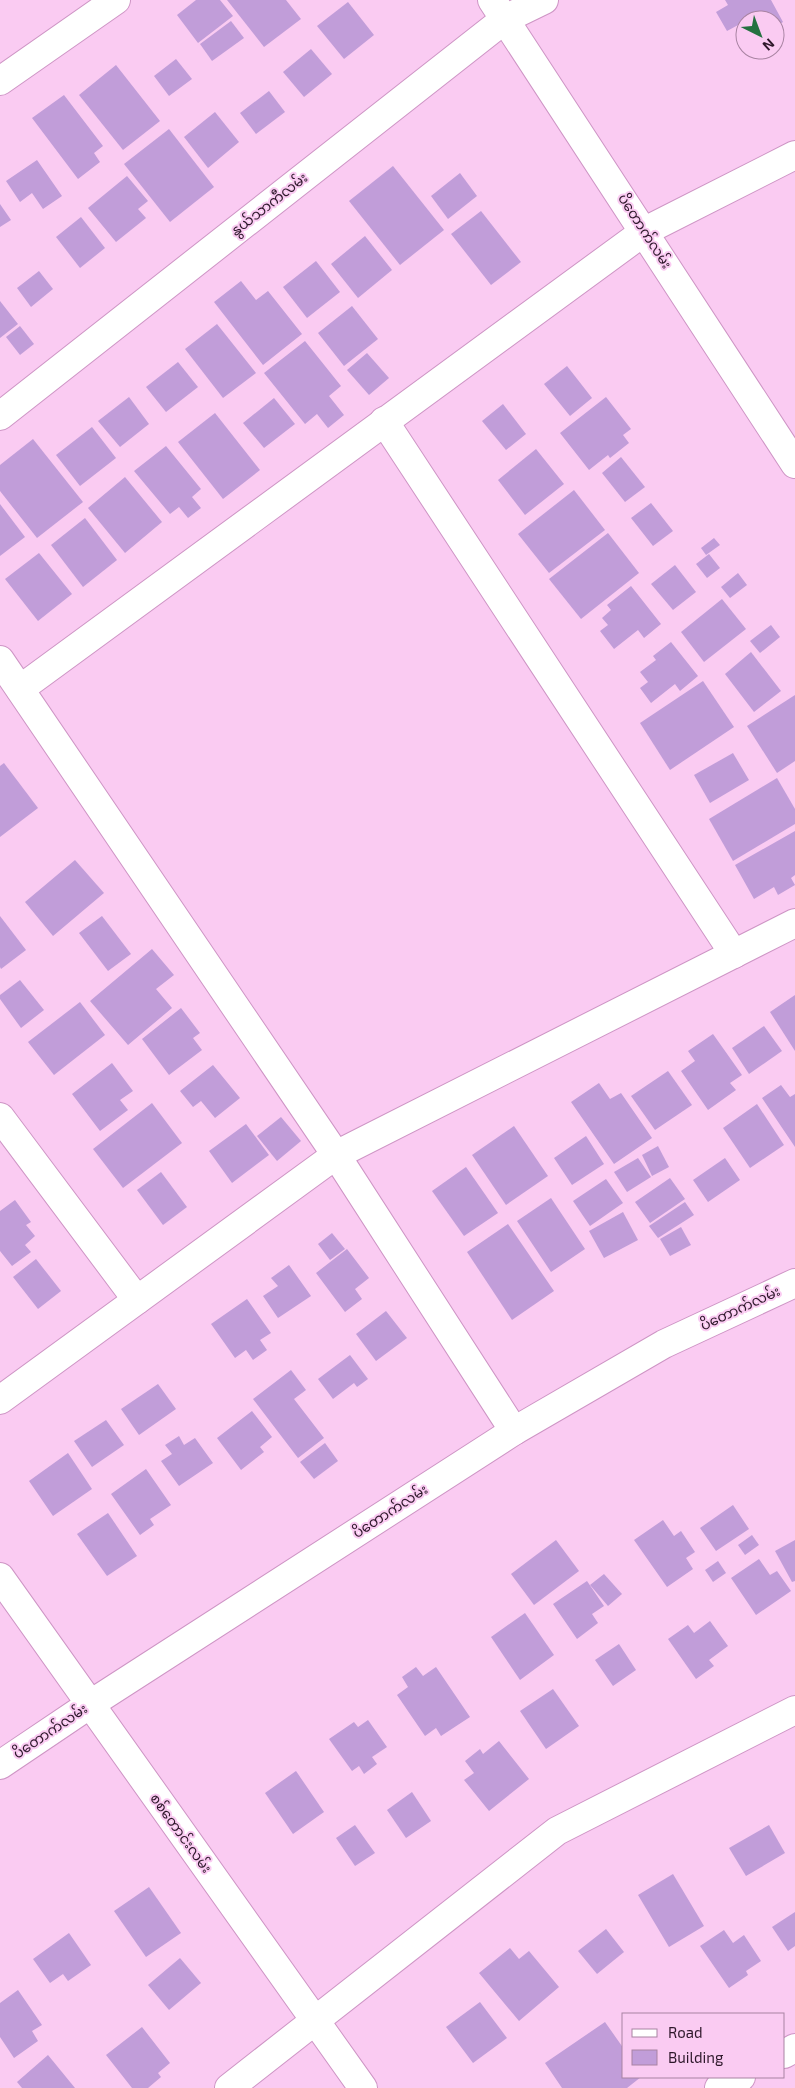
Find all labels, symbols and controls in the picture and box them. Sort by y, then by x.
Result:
north arrow [735,10,785,60]
text: N [760,35,778,55]
street label: နွယ်သာကီလမ်း [226,168,312,241]
street label: ပိတောက်လမ်း [615,189,677,271]
street label: ပိတောက်လမ်း [697,1281,782,1333]
street label: ပိတောက်လမ်း [348,1479,430,1541]
street label: ပိတောက်လမ်း [9,1699,90,1762]
street label: စစ်တောင်းလမ်း [147,1789,217,1876]
legend [622,2013,785,2078]
text: Road [668,2023,703,2041]
text: Building [668,2048,724,2066]

